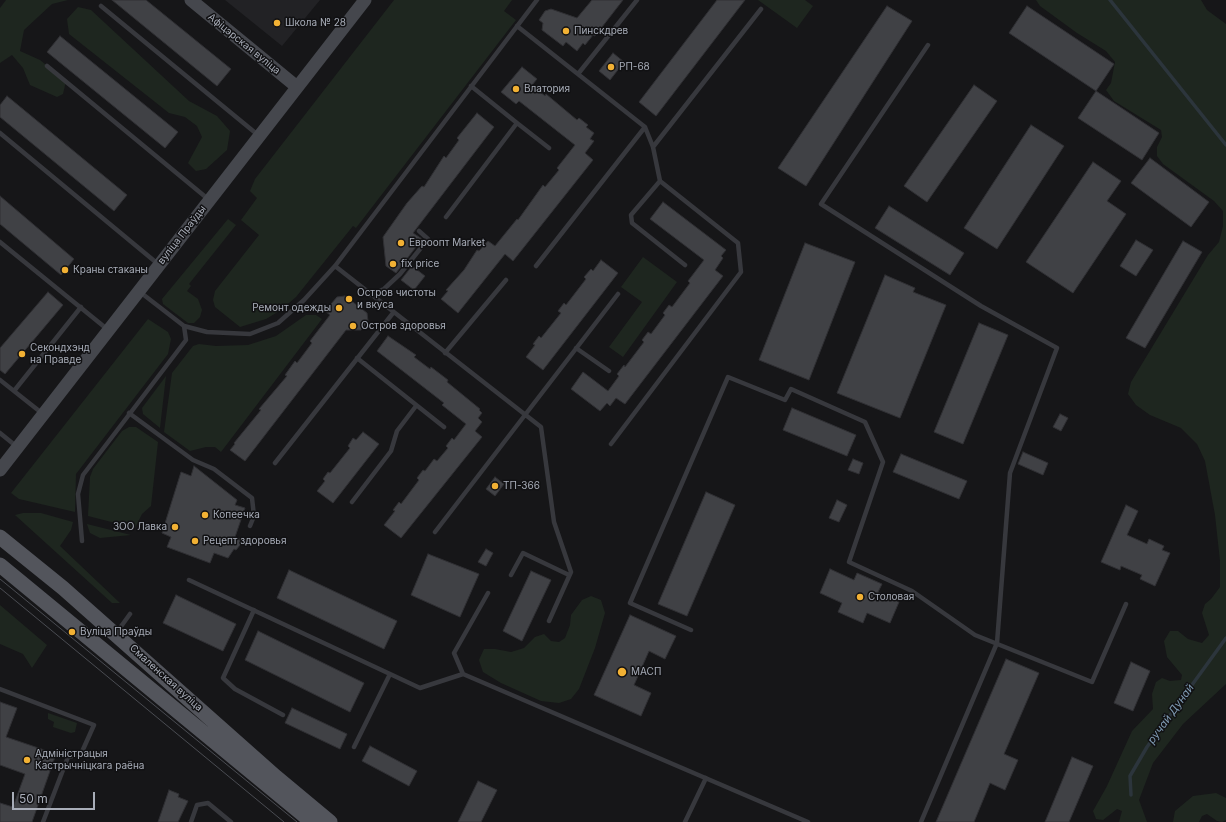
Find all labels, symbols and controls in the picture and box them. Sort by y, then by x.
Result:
street label: Афіцэрская вуліца [205,11,283,77]
place label: Школа № 28 [285,17,346,29]
marker: Школа № 28 [272,18,282,28]
place label: Пинскдрев [574,25,628,37]
marker: Пинскдрев [561,26,571,36]
place label: РП-68 [619,61,650,73]
marker: РП-68 [606,62,616,72]
place label: Влатория [524,83,570,95]
marker: Влатория [511,84,521,94]
street label: вуліца Праўды [155,203,209,267]
place label: Евроопт Market [409,237,485,249]
marker: Евроопт Market [396,238,406,248]
place label: fix price [401,258,439,270]
marker: fix price [388,259,398,269]
place label: Краны стаканы [73,264,148,276]
marker: Краны стаканы [60,265,70,275]
place label: Остров чистоты и вкуса [357,287,436,310]
marker: Остров чистоты и вкуса [344,294,354,304]
place label: Ремонт одежды [252,302,331,314]
marker: Ремонт одежды [334,303,344,313]
place label: Остров здоровья [361,320,446,332]
marker: Остров здоровья [348,321,358,331]
place label: Секондхэнд на Правде [30,342,90,366]
marker: Секондхэнд на Правде [17,349,27,359]
place label: ТП-366 [503,480,540,492]
marker: ТП-366 [490,481,500,491]
place label: Копеечка [213,509,260,521]
marker: Копеечка [200,510,210,520]
place label: ЗОО Лавка [113,521,167,533]
marker: ЗОО Лавка [170,522,180,532]
place label: Рецепт здоровья [203,535,286,547]
marker: Рецепт здоровья [190,536,200,546]
place label: Столовая [868,591,914,603]
marker: Столовая [855,592,865,602]
place label: Вуліца Праўды [80,626,152,638]
marker: Вуліца Праўды [67,627,77,637]
street label: Смаленская вуліца [127,642,205,714]
marker: МАСП [616,666,628,678]
place label: МАСП [631,666,661,678]
water label: ручай Дунай [1145,682,1197,746]
place label: Адміністрацыя Кастрычніцкага раёна [35,748,144,772]
marker: Адміністрацыя Кастрычніцкага раёна [22,755,32,765]
scale bar [14,784,97,810]
text: 50 m [19,791,48,806]

